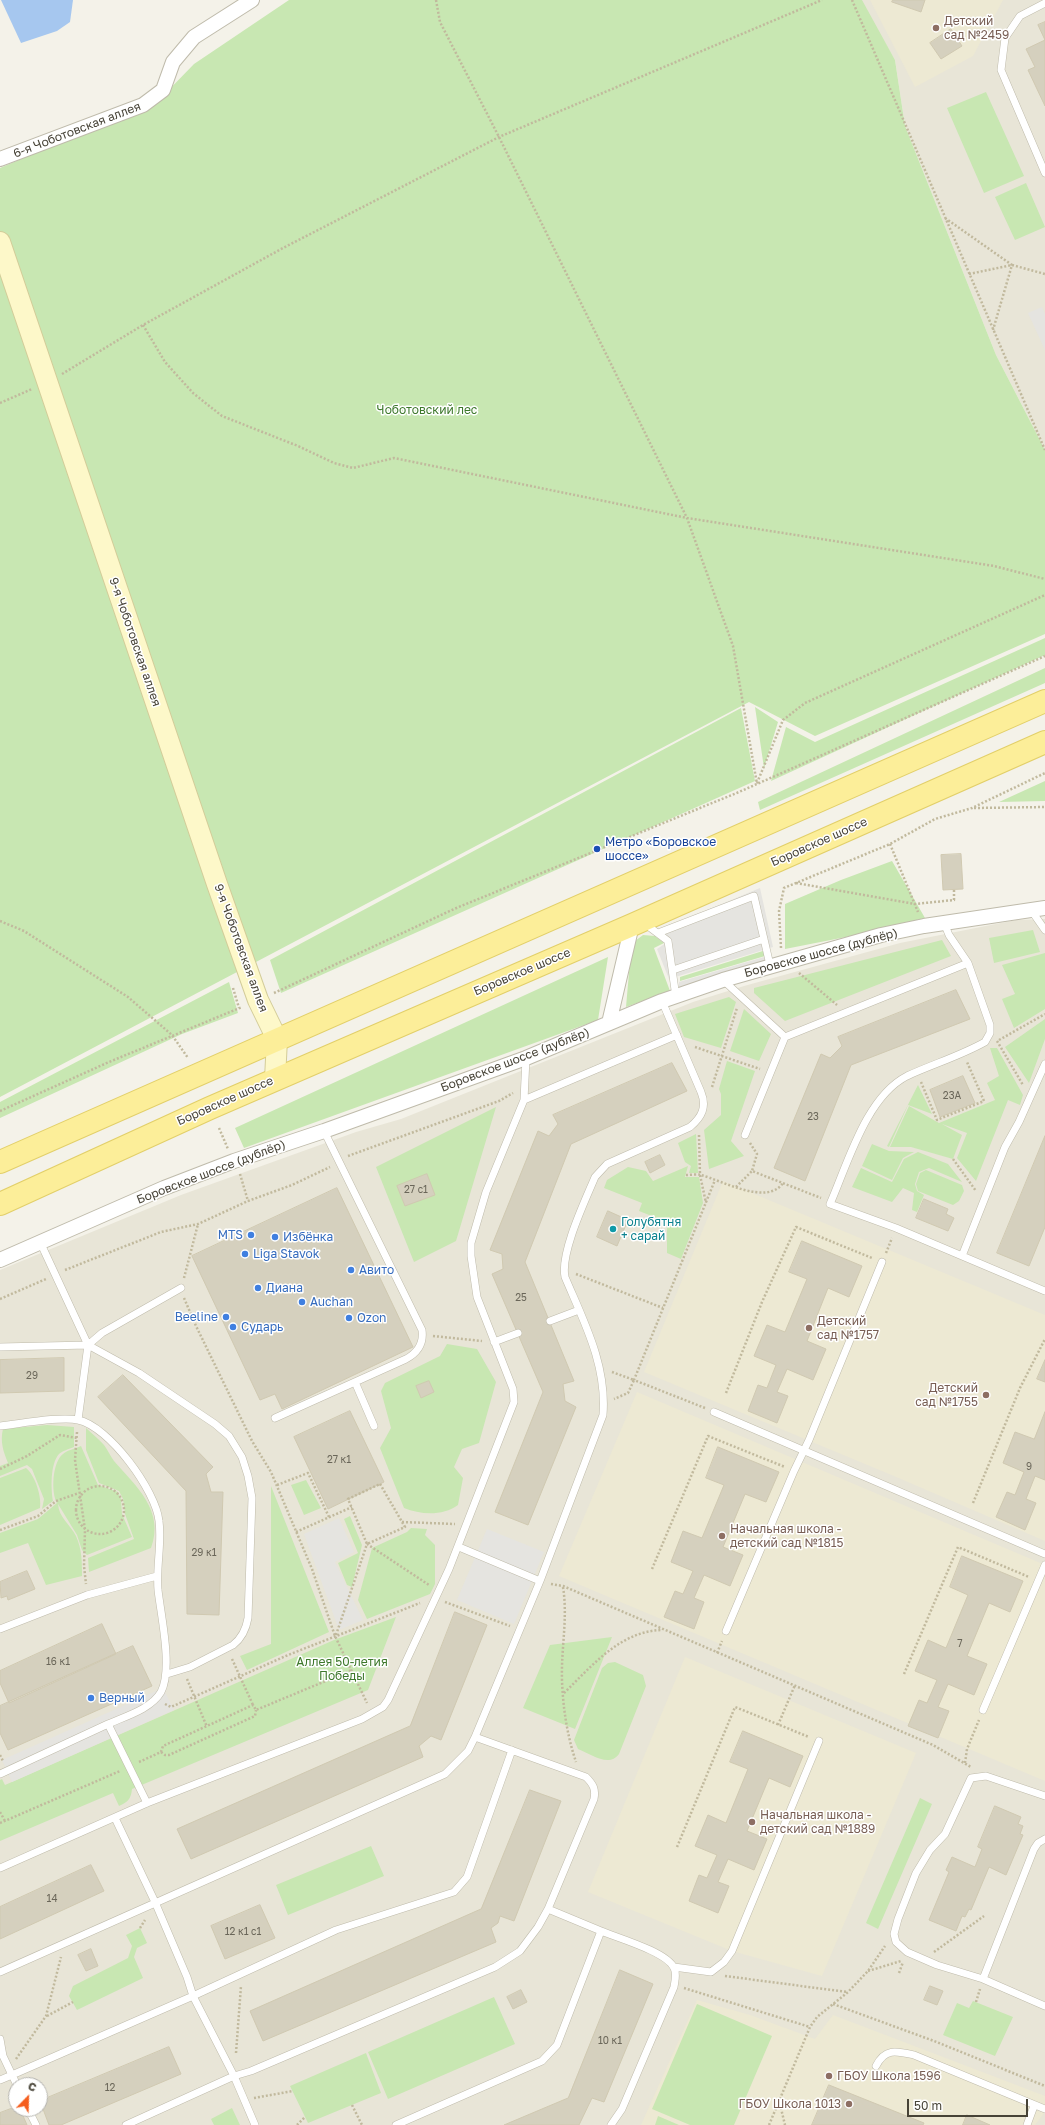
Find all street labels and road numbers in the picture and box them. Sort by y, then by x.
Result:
street label: 6-я Чоботовская аллея [11,99,143,161]
street label: 9-я Чоботовская аллея [106,576,164,708]
street label: Боровское шоссе [769,814,869,870]
street label: 9-я Чоботовская аллея [211,882,271,1014]
street label: Боровское шоссе (дублёр) [743,926,899,980]
street label: Боровское шоссе [471,945,573,999]
street label: Боровское шоссе (дублёр) [439,1025,591,1095]
street label: Боровское шоссе [175,1073,275,1129]
street label: Боровское шоссе (дублёр) [135,1137,287,1207]

